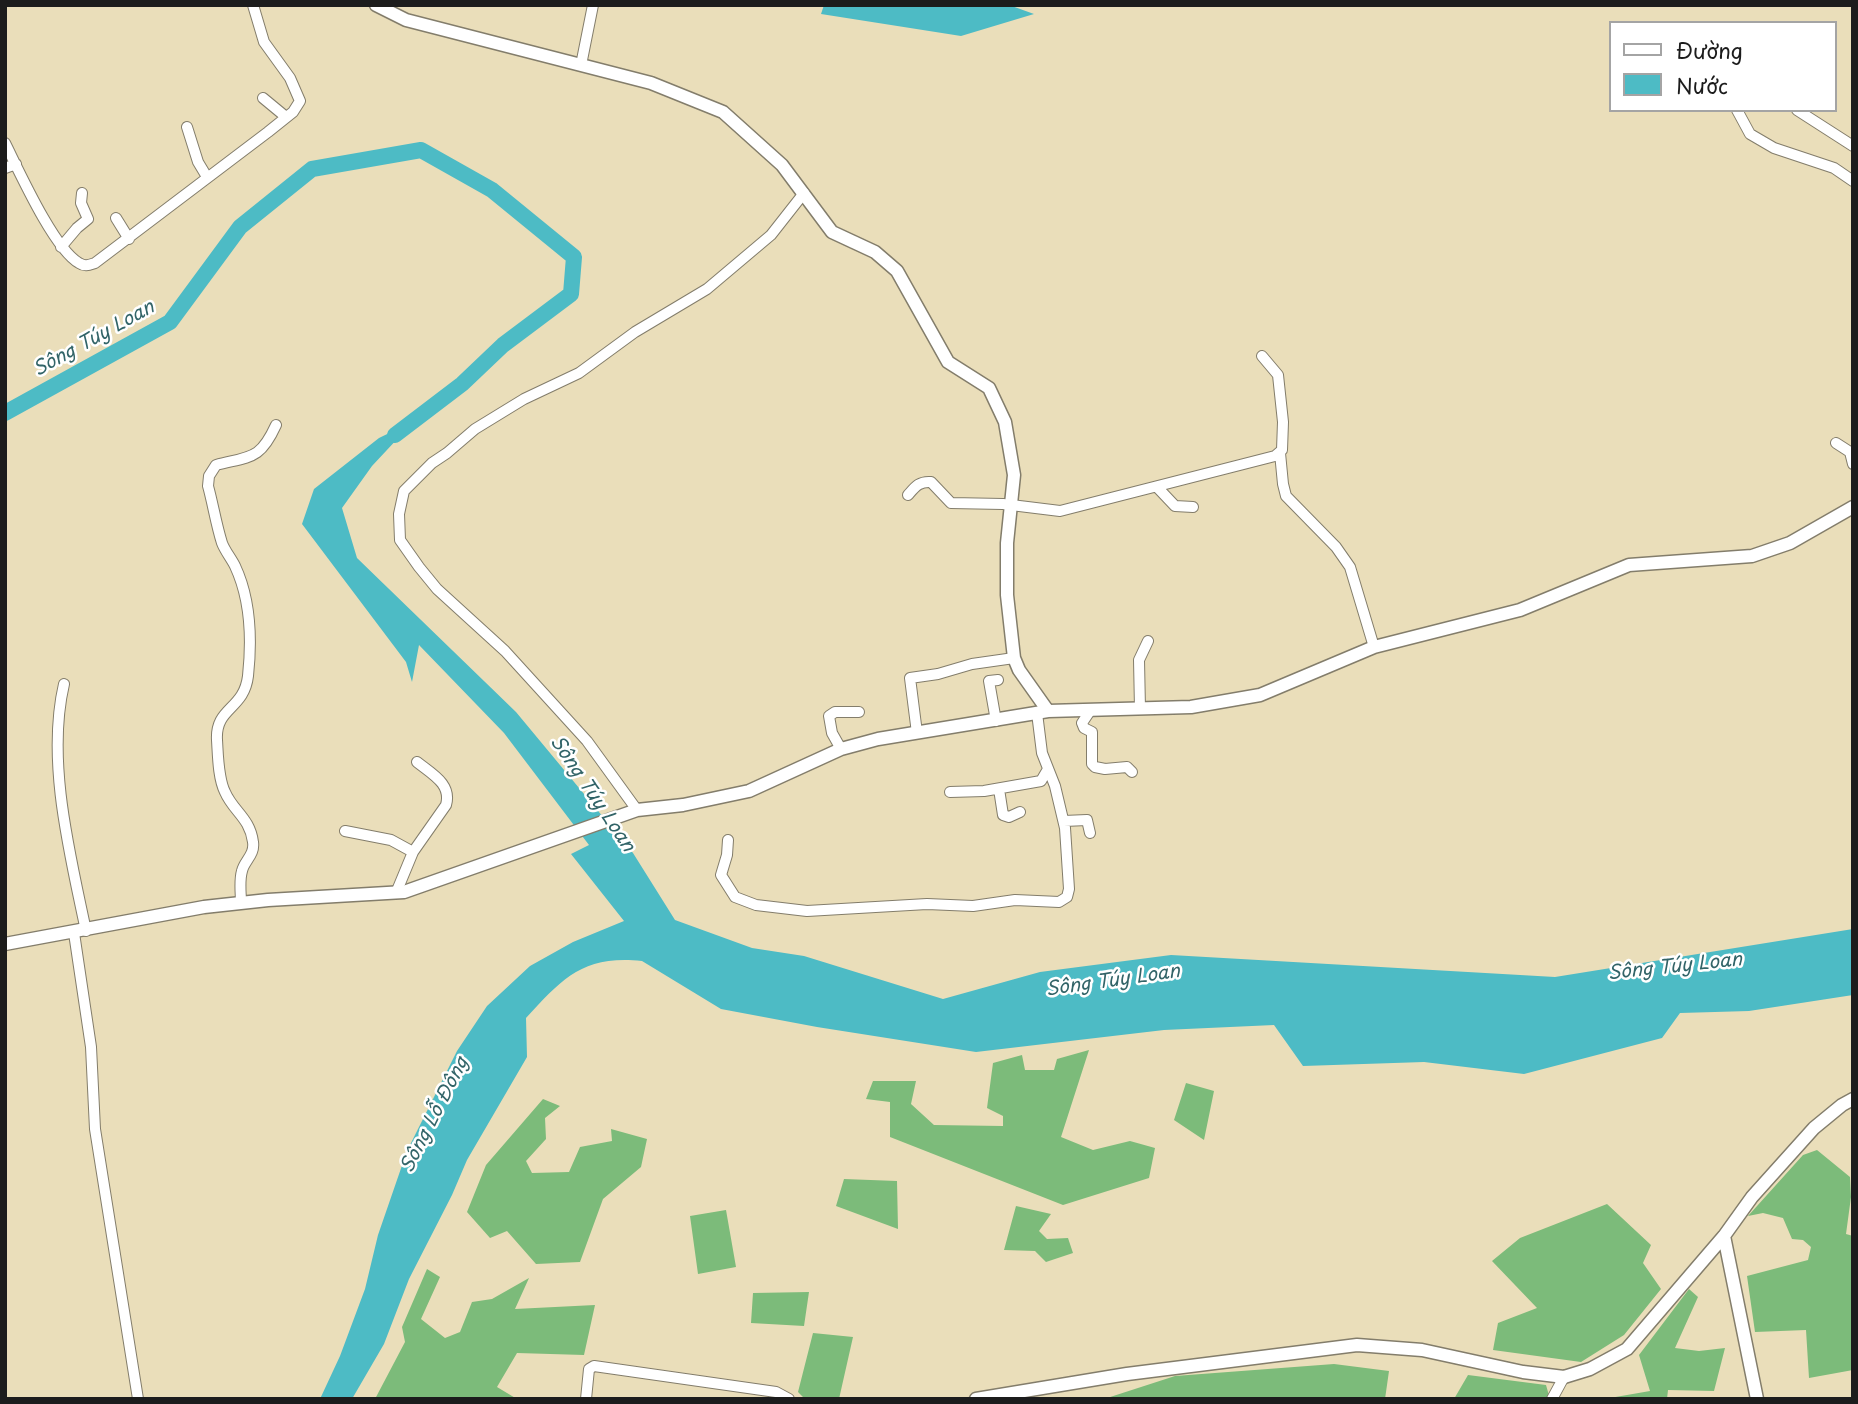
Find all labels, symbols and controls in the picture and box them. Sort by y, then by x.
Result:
legend [1610,21,1837,112]
text: Đường [1676,34,1743,66]
text: Nước [1676,69,1728,101]
water label: Sông Túy Loan [29,296,159,382]
water label: Sông Túy Loan [545,732,639,856]
water label: Sông Túy Loan [1607,949,1743,985]
water label: Sông Túy Loan [1045,960,1181,1002]
water label: Sông Lỗ Đông [396,1053,474,1177]

